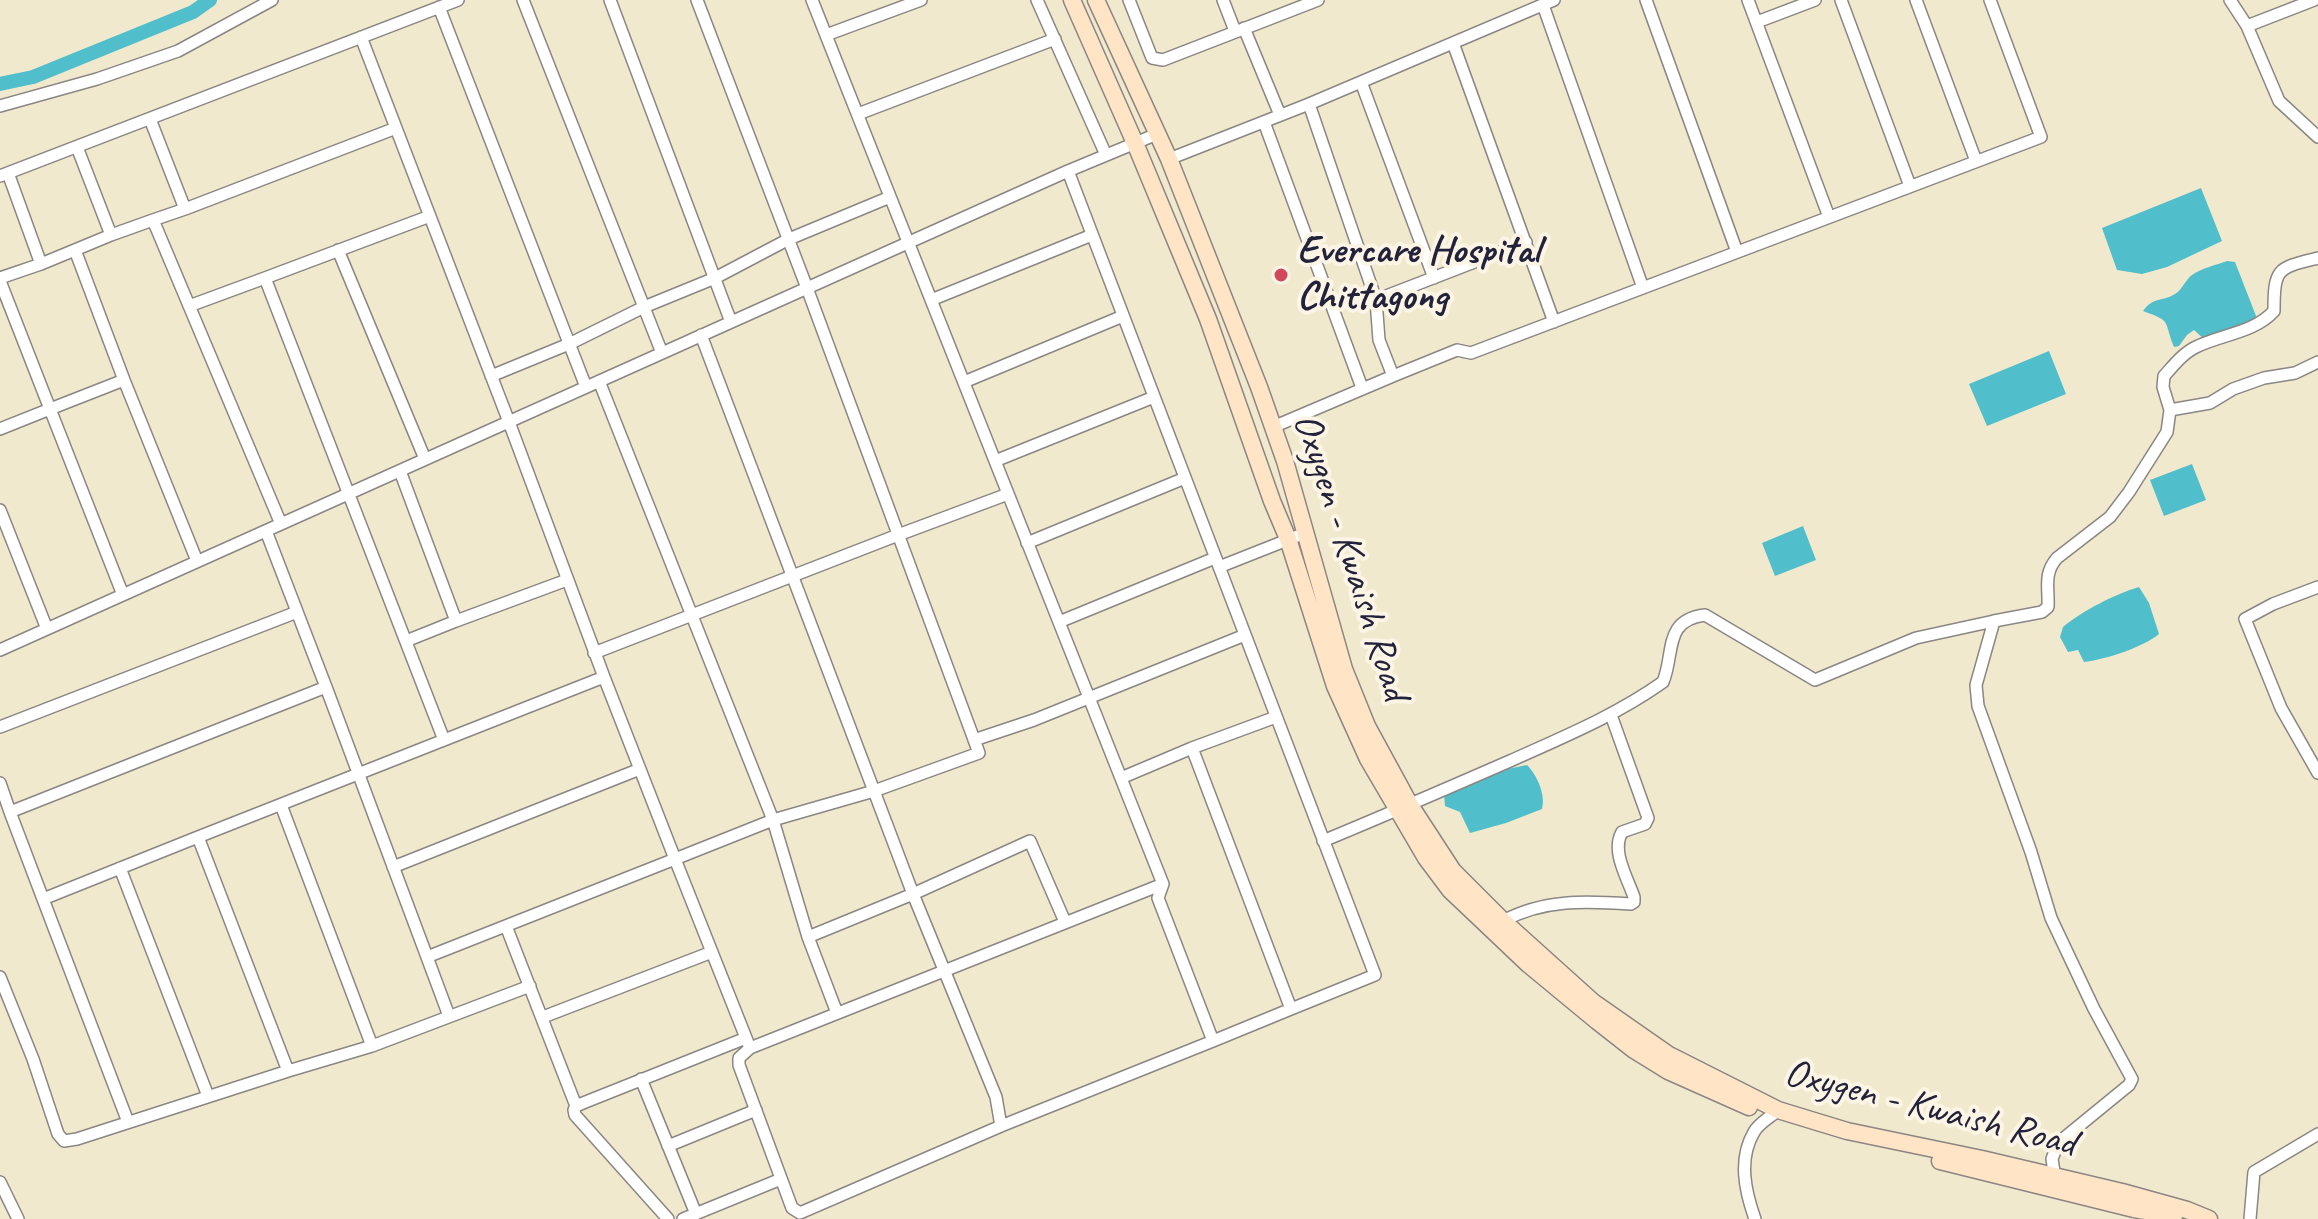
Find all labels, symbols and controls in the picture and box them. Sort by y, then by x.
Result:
place label: Evercare Hospital Chittagong [1297,228,1540,322]
marker: Evercare Hospital Chittagong [1272,266,1290,284]
street label: Oxygen - Kwaish Road [1281,408,1419,706]
street label: Oxygen - Kwaish Road [1779,1050,2081,1168]

